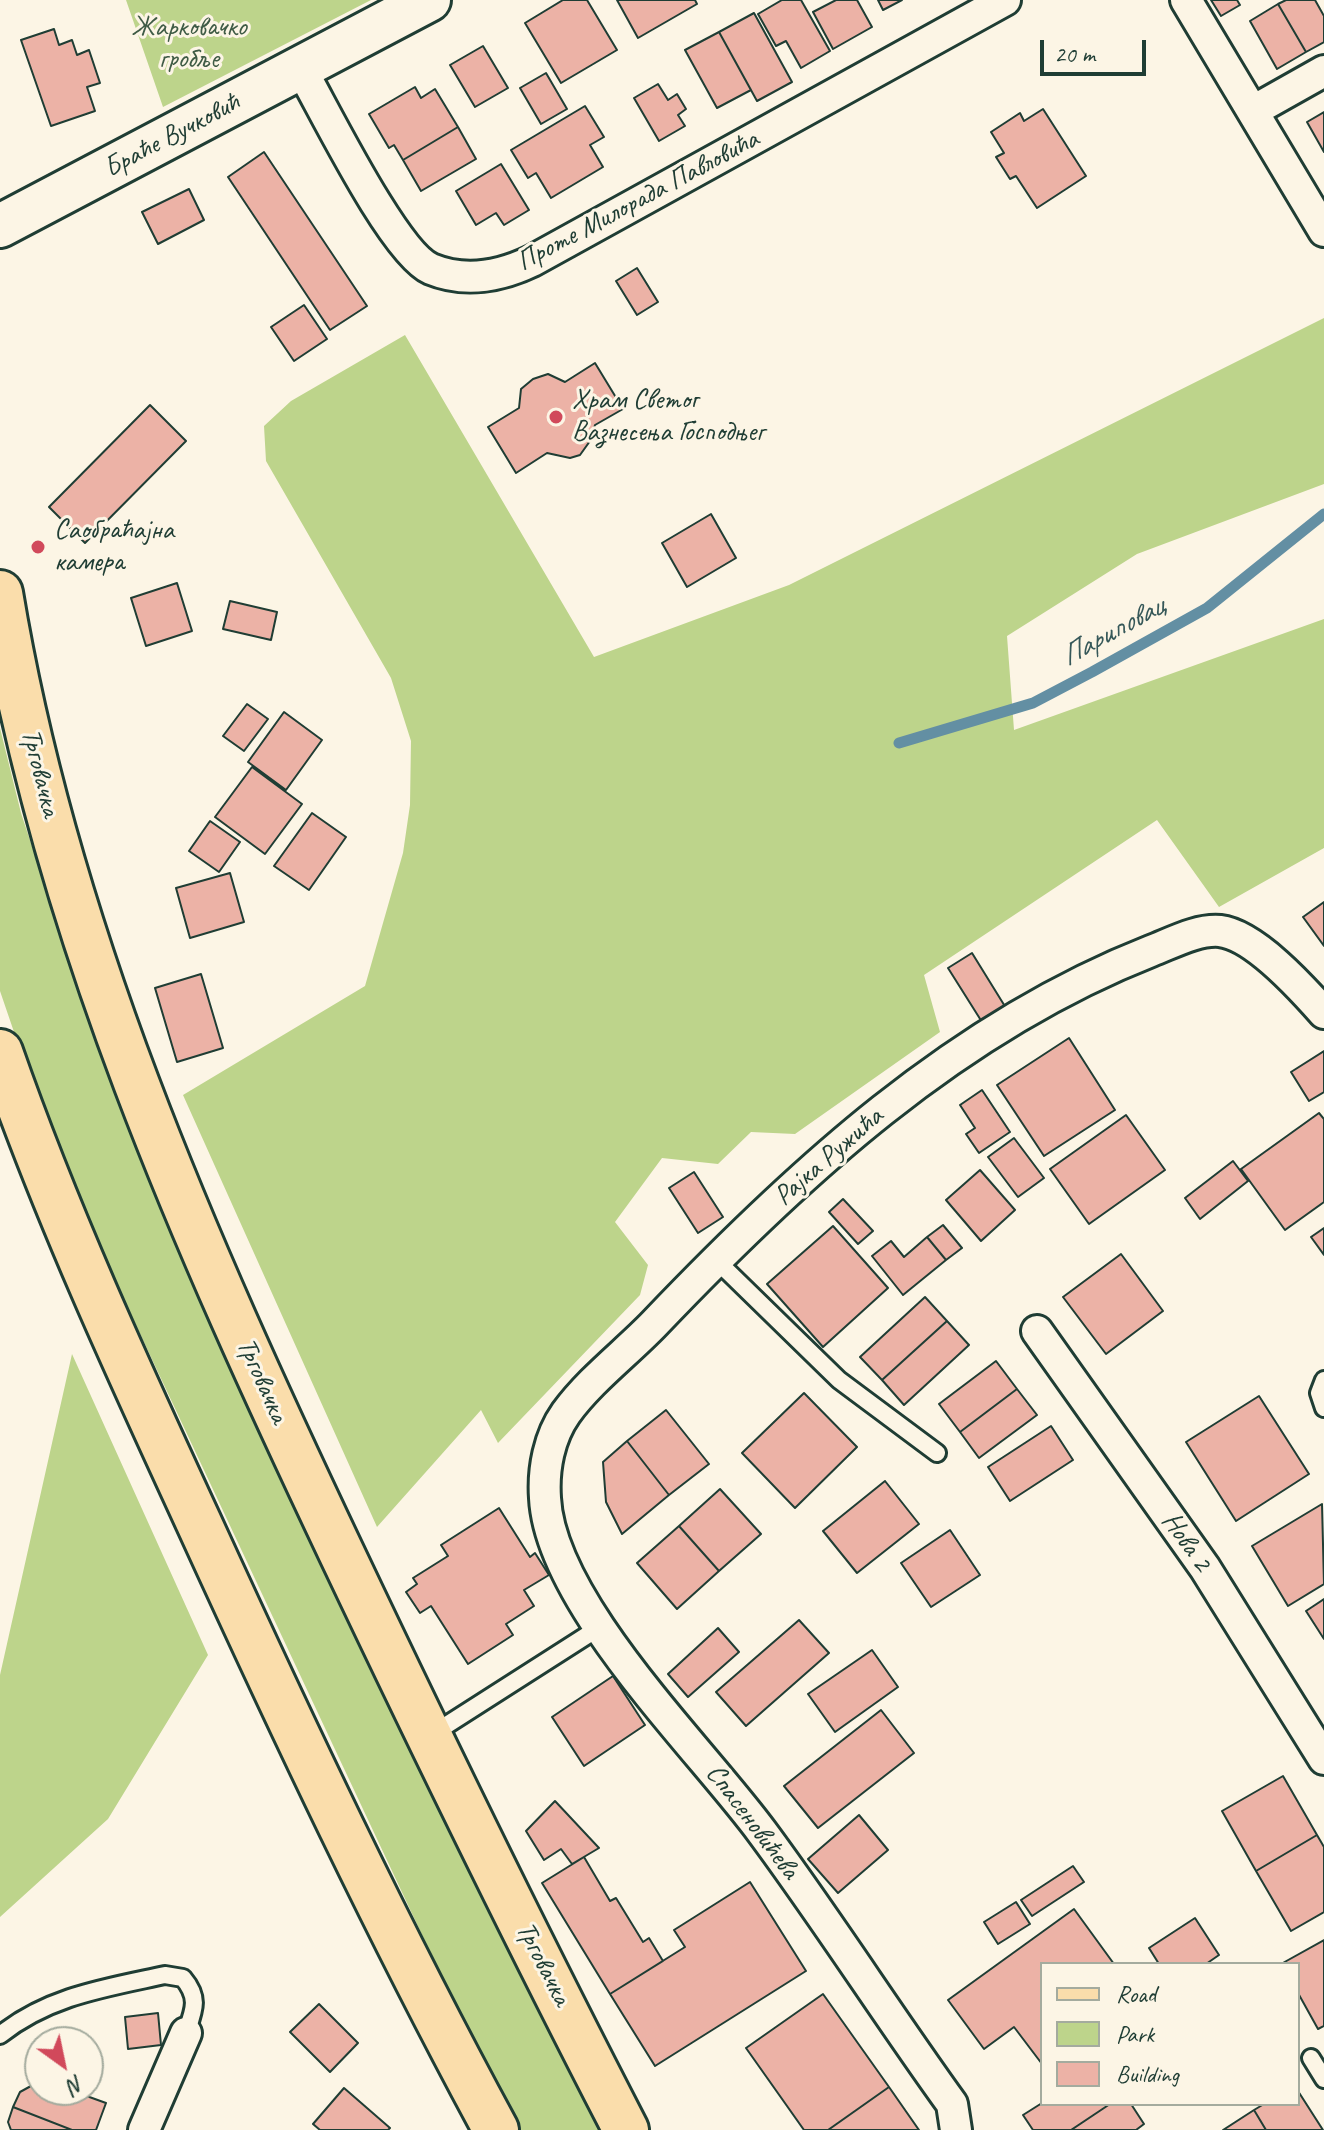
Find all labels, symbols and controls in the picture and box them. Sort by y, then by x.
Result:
park label: Жарковачко гробље [131,11,247,77]
scale bar [1044,24,1150,74]
text: 20 m [1054,39,1095,69]
street label: Браће Вучковић [98,86,246,186]
street label: Проте Милорада Павловића [511,123,765,279]
place label: Храм Светог Вазнесења Господњег [572,384,764,450]
marker: Храм Светог Вазнесења Господњег [547,408,565,426]
place label: Саобраћајна камера [54,514,174,580]
marker: Саобраћајна камера [29,538,47,556]
water label: Париповац [1055,589,1171,675]
street label: Трговачка [13,725,67,821]
street label: Рајка Ружића [768,1101,890,1213]
street label: Трговачка [228,1333,296,1429]
street label: Нова 2 [1154,1506,1218,1578]
street label: Спасеновићева [698,1758,806,1886]
street label: Трговачка [508,1916,578,2012]
legend [1040,1962,1300,2106]
text: Road [1116,1979,1156,2009]
text: Park [1116,2019,1154,2049]
north arrow [24,2026,104,2106]
text: Building [1116,2059,1179,2089]
text: N [63,2069,89,2100]

